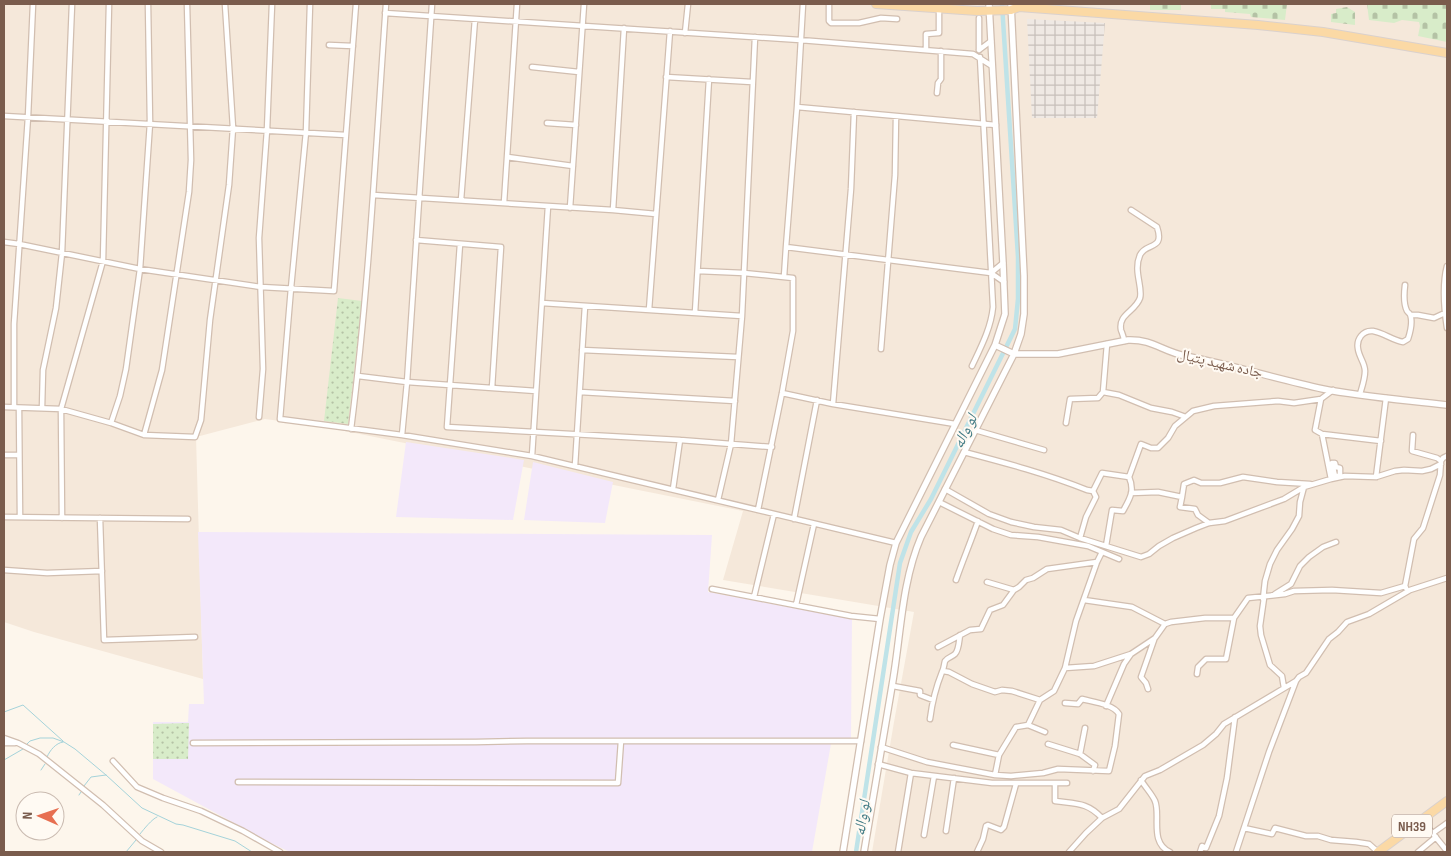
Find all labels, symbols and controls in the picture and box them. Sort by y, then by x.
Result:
street label: جاده شهید پتیال [1175,344,1265,383]
water label: لو واله [949,410,982,452]
north arrow [15,791,65,841]
water label: لو واله [850,798,875,837]
text: N [19,812,36,820]
road number: NH39 [1392,814,1432,838]

